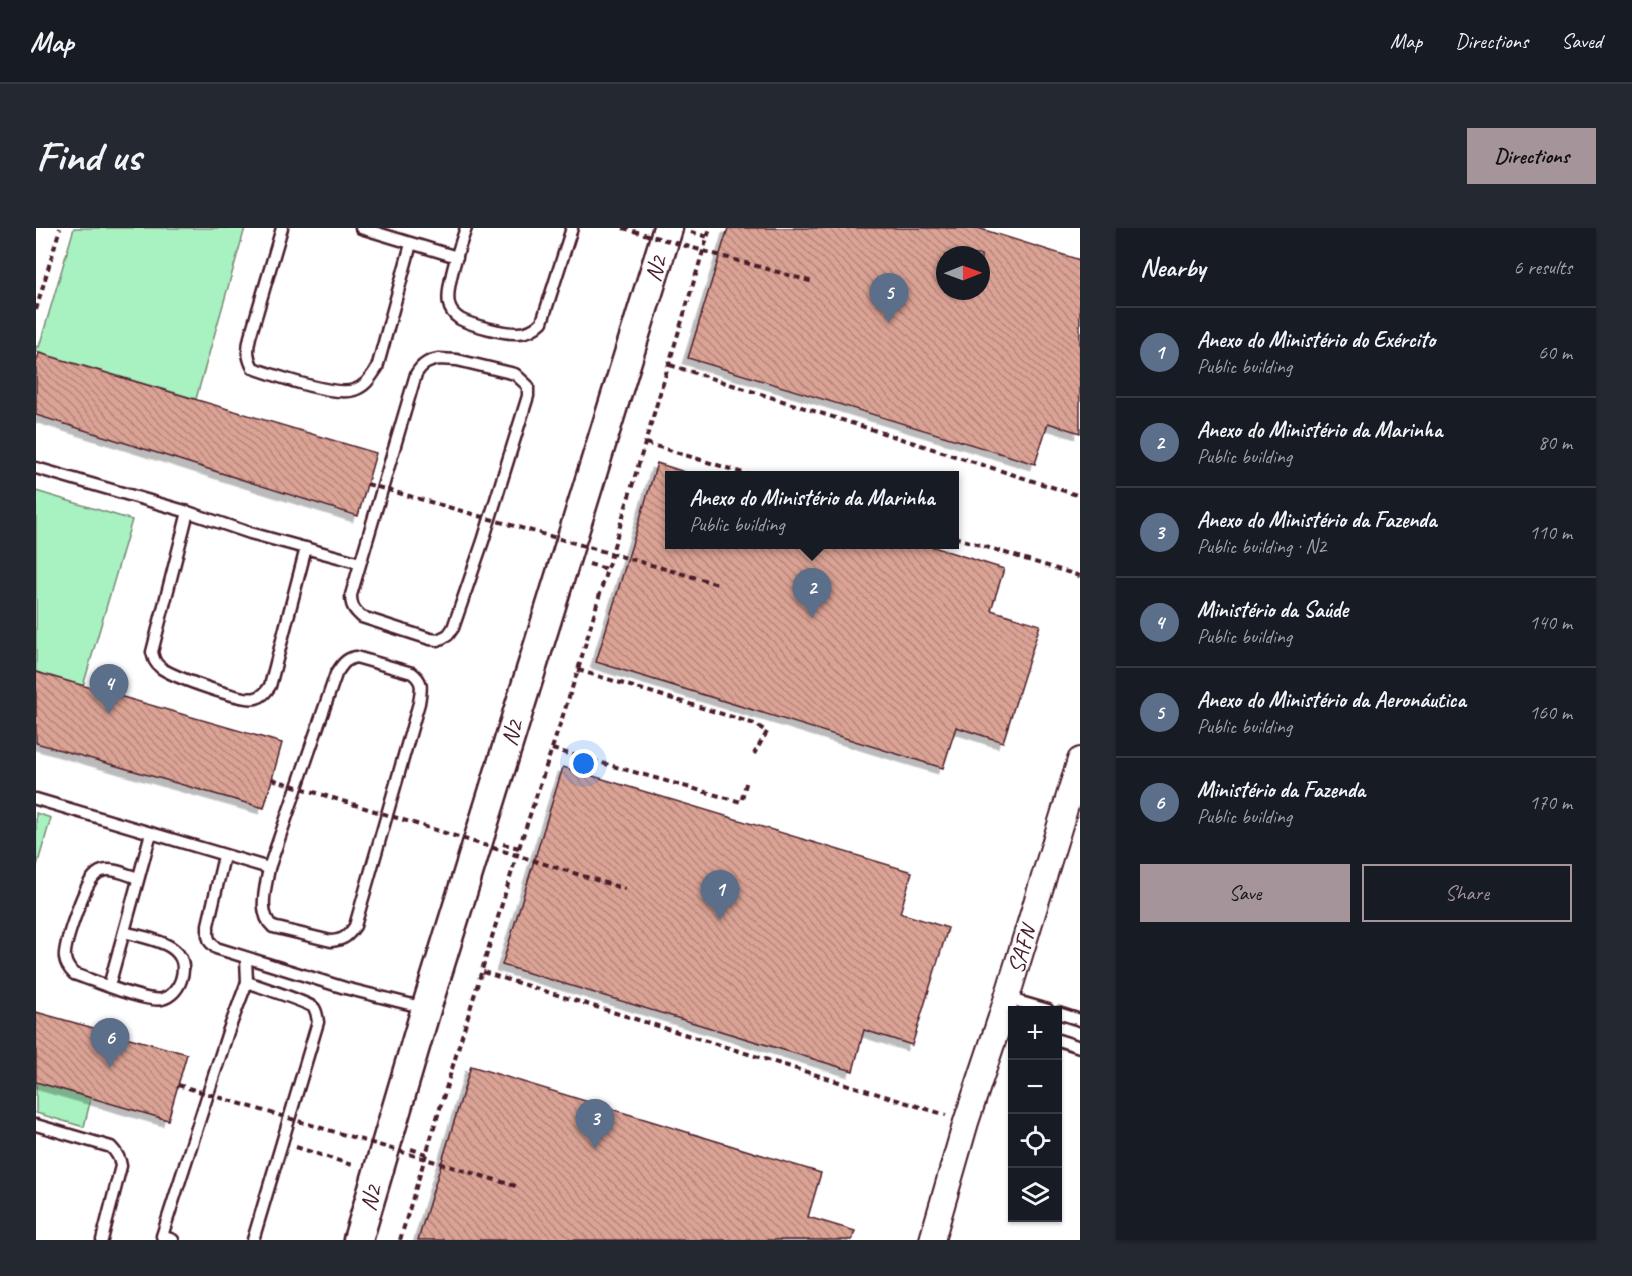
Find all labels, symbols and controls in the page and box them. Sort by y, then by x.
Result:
text: Map [30,24,73,59]
text: Map [1390,28,1422,54]
text: Directions [1455,28,1528,54]
text: Saved [1561,28,1602,54]
button: Directions [1467,128,1596,184]
text: Find us [36,130,141,183]
north arrow [936,246,990,300]
street label: N2 [637,250,674,285]
text: Nearby [1140,251,1205,284]
text: 6 results [1513,255,1572,280]
pin: 5 [870,274,908,323]
text: Anexo do Ministério do Exército [1197,326,1435,354]
text: 1 [1155,340,1164,365]
text: 60 m [1538,340,1572,365]
text: Public building [1197,354,1292,379]
text: Anexo do Ministério da Marinha [1197,416,1442,444]
text: 2 [1155,430,1164,455]
text: 80 m [1538,430,1572,455]
text: Public building [1197,444,1292,469]
popup [665,471,959,549]
text: Anexo do Ministério da Marinha [689,484,935,512]
text: Anexo do Ministério da Fazenda [1197,506,1436,534]
text: Public building [689,512,784,537]
text: 3 [1155,520,1164,545]
text: 110 m [1529,520,1572,545]
text: Public building · N2 [1197,534,1326,559]
pin: 2 [792,568,832,618]
text: Ministério da Saúde [1197,596,1348,624]
text: 4 [1155,610,1164,635]
text: 140 m [1529,610,1572,635]
text: Public building [1197,624,1292,649]
pin: 4 [90,664,128,714]
text: Anexo do Ministério da Aeronáutica [1197,686,1466,714]
text: 5 [1155,700,1164,725]
text: 160 m [1529,700,1572,725]
street label: N2 [494,714,530,749]
text: Public building [1197,714,1292,739]
your location [569,749,598,778]
text: Ministério da Fazenda [1197,776,1365,804]
text: 6 [1155,790,1164,815]
text: 170 m [1529,790,1572,815]
text: Public building [1197,804,1292,829]
button: Save [1140,864,1350,922]
button: Share [1362,864,1572,922]
pin: 1 [700,870,740,920]
street label: SAFN [1000,919,1044,977]
map controls [1008,1006,1062,1222]
button: + [1008,1006,1062,1060]
pin: 6 [90,1018,130,1068]
button: − [1008,1060,1062,1114]
pin: 3 [576,1100,614,1149]
button: locate [1008,1114,1062,1168]
button: layers [1008,1168,1062,1222]
street label: N2 [352,1179,389,1214]

